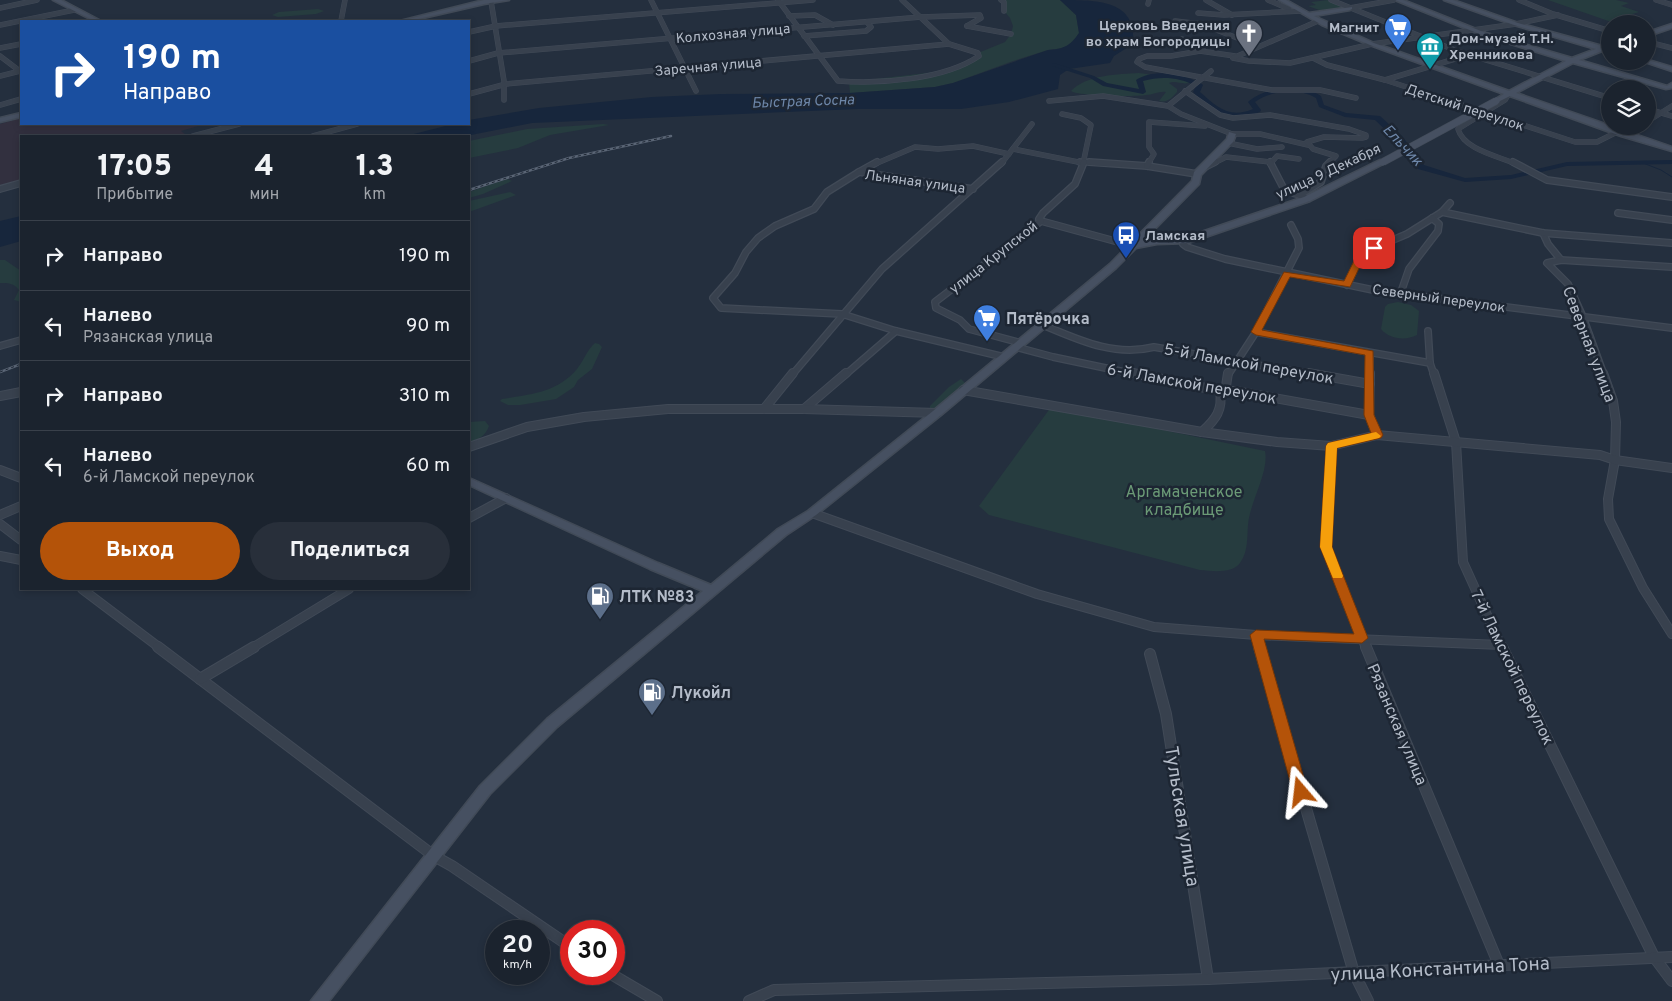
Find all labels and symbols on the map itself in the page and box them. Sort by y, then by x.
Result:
supermarket icon: Магнит [1383,12,1413,51]
place label: Церковь Введения во храм Богородицы [1086,18,1230,51]
church icon: Церковь Введения во храм Богородицы [1234,18,1264,57]
place label: Магнит [1329,20,1379,37]
street label: Колхозная улица [675,21,791,48]
museum icon: Дом-музей Т.Н. Хренникова [1415,31,1445,70]
place label: Дом-музей Т.Н. Хренникова [1449,31,1554,64]
street label: Заречная улица [654,54,762,81]
street label: Детский переулок [1403,81,1526,136]
water label: Быстрая Сосна [751,91,855,114]
water label: Ельчик [1378,121,1426,171]
street label: улица 9 Декабря [1273,141,1384,204]
street label: Льняная улица [863,167,966,198]
street label: улица Крупской [946,218,1041,298]
bus stop icon: Ламская [1111,220,1141,259]
pin [1353,227,1395,269]
place label: Ламская [1145,228,1205,245]
street label: Северный переулок [1371,282,1506,317]
street label: Северная улица [1557,284,1619,406]
supermarket icon: Пятёрочка [972,303,1002,342]
place label: Пятёрочка [1006,310,1090,330]
street label: 5-й Ламской переулок [1162,340,1335,390]
street label: 6-й Ламской переулок [1105,360,1278,410]
park label: Аргамаченское кладбище [1126,483,1242,521]
fuel station icon: ЛТК №83 [585,581,615,620]
street label: 7-й Ламской переулок [1465,587,1557,749]
place label: ЛТК №83 [619,588,694,608]
street label: Рязанская улица [1362,661,1431,789]
fuel station icon: Лукойл [637,677,667,716]
place label: Лукойл [671,684,731,704]
street label: Тульская улица [1158,744,1204,888]
position arrow [1274,765,1326,817]
speed limit sign: 30 [560,920,625,985]
street label: улица Константина Тона [1330,952,1550,988]

